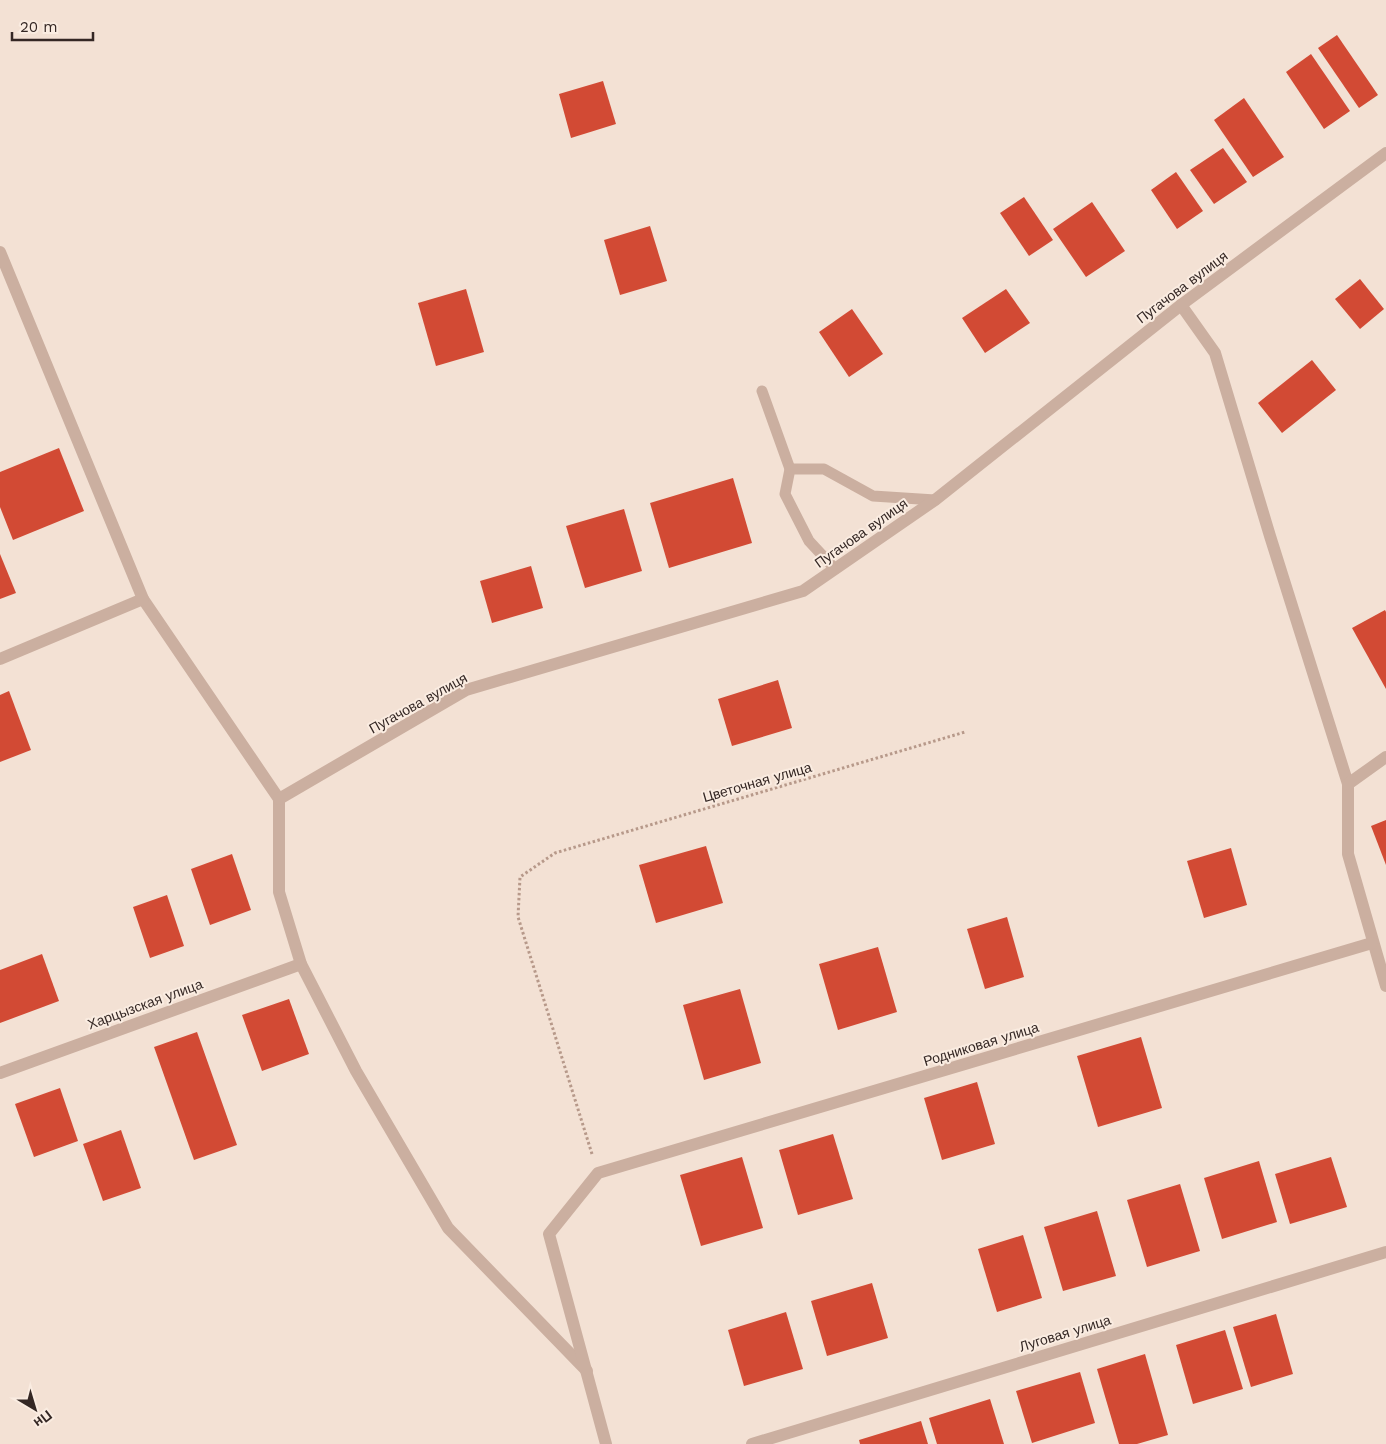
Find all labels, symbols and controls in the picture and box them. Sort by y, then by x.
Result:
scale bar [12,10,94,42]
text: 20 m [20,18,58,36]
street label: Пугачова вулиця [1133,248,1231,326]
street label: Пугачова вулиця [811,495,911,571]
street label: Пугачова вулиця [366,669,470,737]
street label: Цветочная улица [701,759,813,805]
street label: Харцызская улица [85,976,205,1032]
street label: Родниковая улица [921,1019,1041,1069]
street label: Луговая улица [1017,1311,1113,1355]
north arrow [10,1384,60,1434]
text: Пн [31,1407,55,1431]

